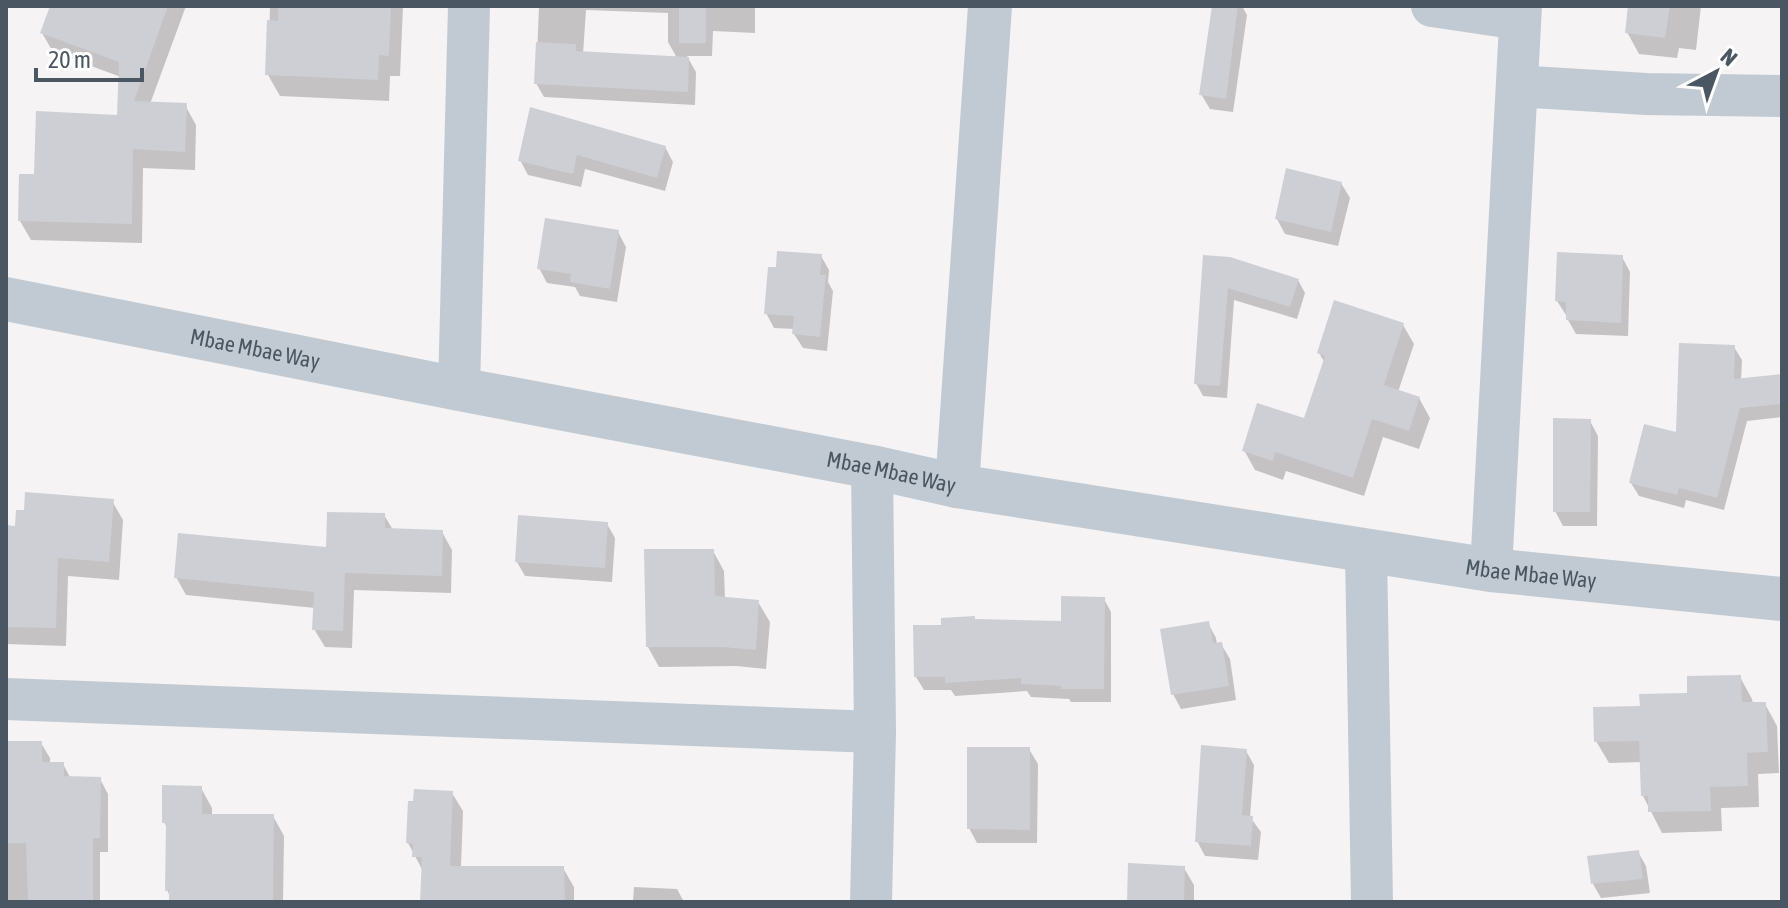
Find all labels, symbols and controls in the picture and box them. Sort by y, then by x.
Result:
scale bar [36,32,142,82]
north arrow [1676,32,1756,112]
text: N [1716,43,1743,71]
text: 20 m [48,46,91,73]
street label: Mbae Mbae Way [188,323,322,374]
street label: Mbae Mbae Way [824,446,958,498]
street label: Mbae Mbae Way [1464,553,1598,593]

